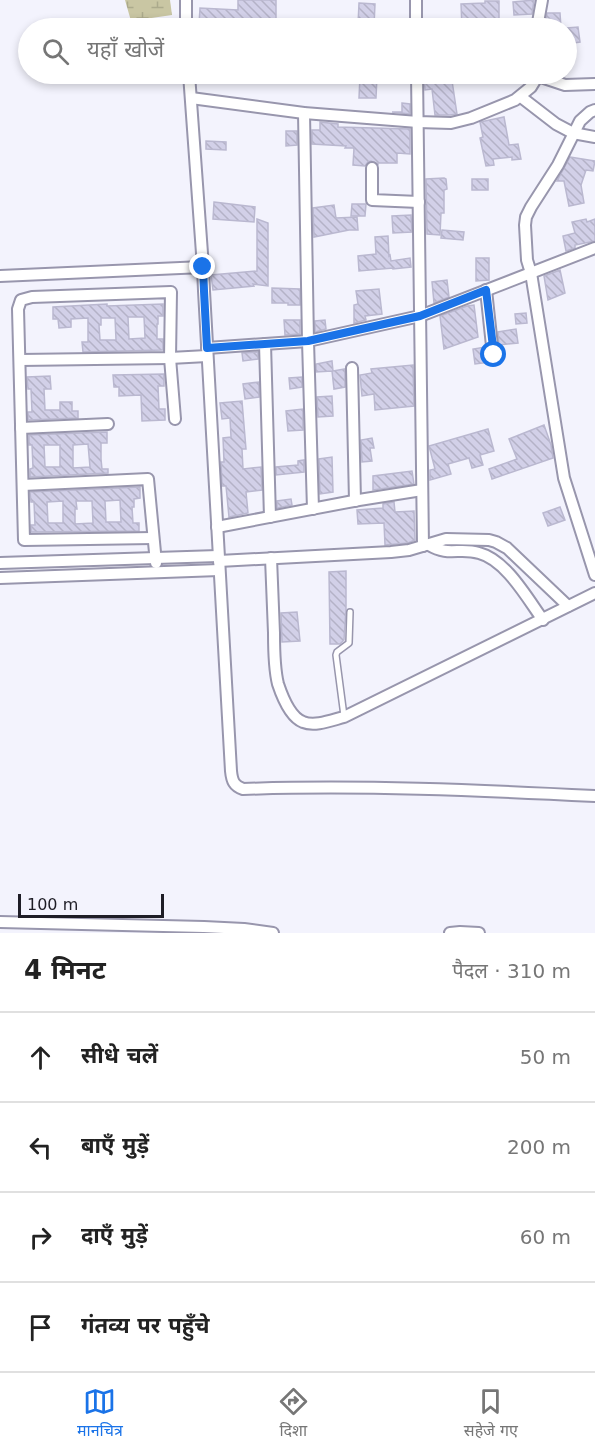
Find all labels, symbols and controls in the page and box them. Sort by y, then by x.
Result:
search box [18,18,577,84]
icon: search [39,35,72,68]
text: यहाँ खोजें [87,37,164,62]
route end [189,253,215,279]
route start [480,341,506,367]
scale bar [18,891,164,918]
text: 100 m [27,895,78,914]
text: 4 मिनट [24,955,106,985]
text: पैदल · 310 m [452,959,571,983]
icon: ahead [24,1041,57,1074]
text: सीधे चलें [81,1043,158,1068]
text: 50 m [520,1045,571,1069]
icon: left [24,1131,57,1164]
text: बाएँ मुड़ें [81,1133,149,1158]
text: 200 m [507,1135,571,1159]
icon: right [24,1221,57,1254]
text: दाएँ मुड़ें [81,1223,148,1248]
text: 60 m [520,1225,571,1249]
icon: arrive [24,1311,57,1344]
text: गंतव्य पर पहुँचे [81,1313,209,1338]
tab: मानचित्र [77,1385,123,1443]
tab: दिशा [277,1385,310,1443]
tab: सहेजे गए [464,1385,518,1443]

